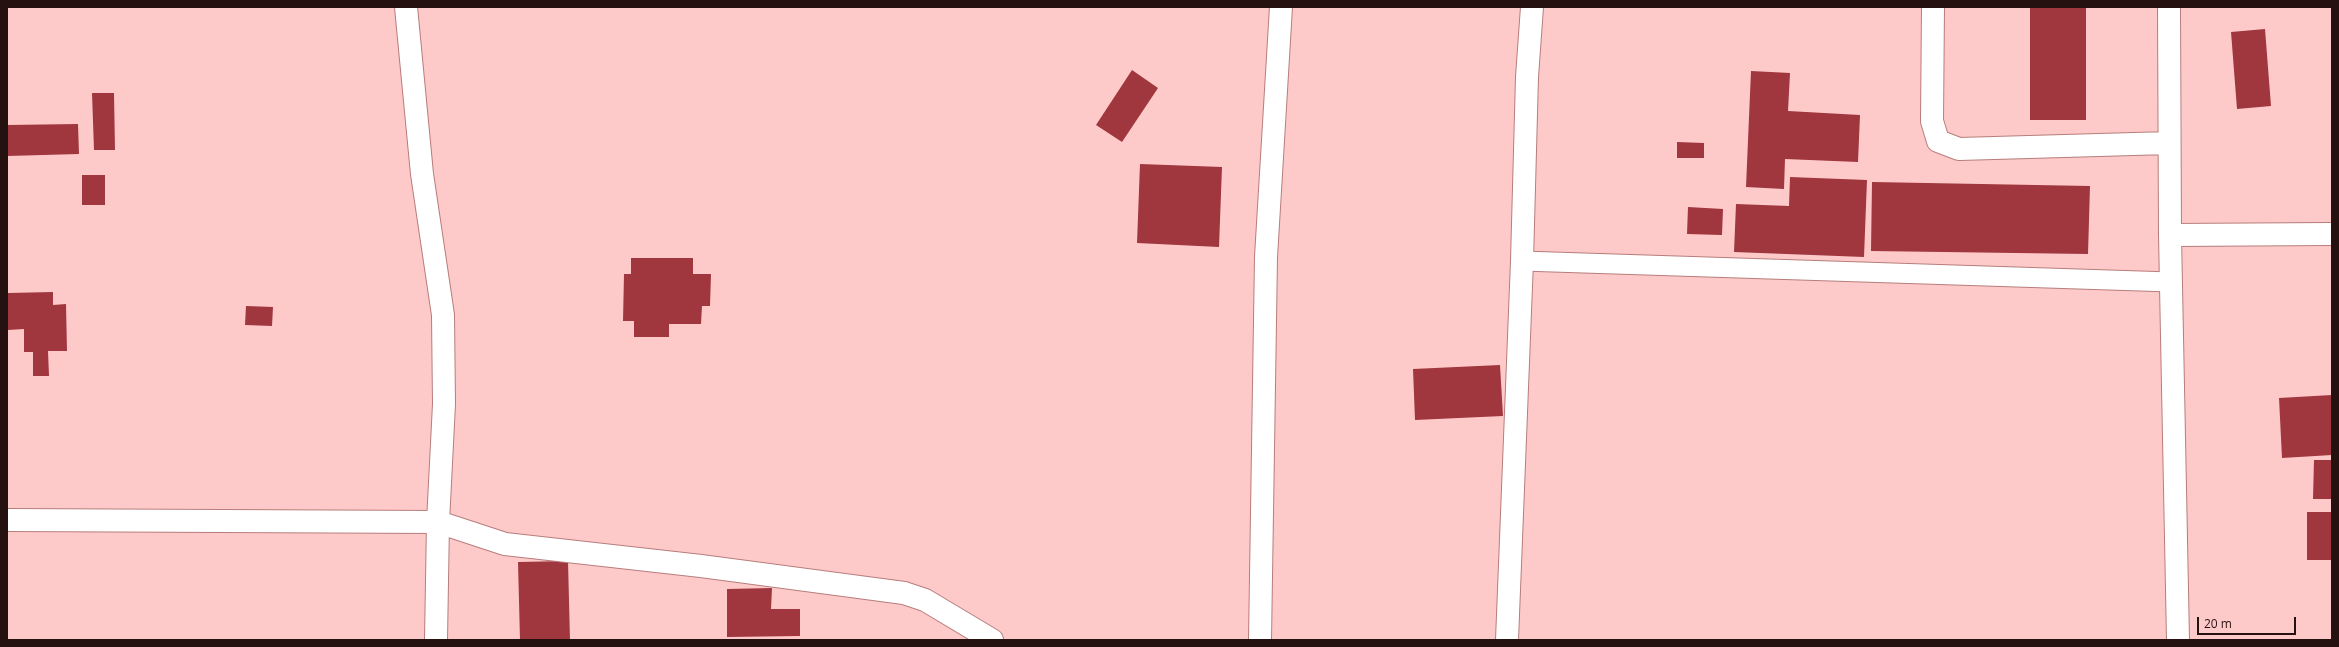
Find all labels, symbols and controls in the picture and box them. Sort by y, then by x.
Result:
scale bar [2199,609,2298,635]
text: 20 m [2204,615,2232,632]

